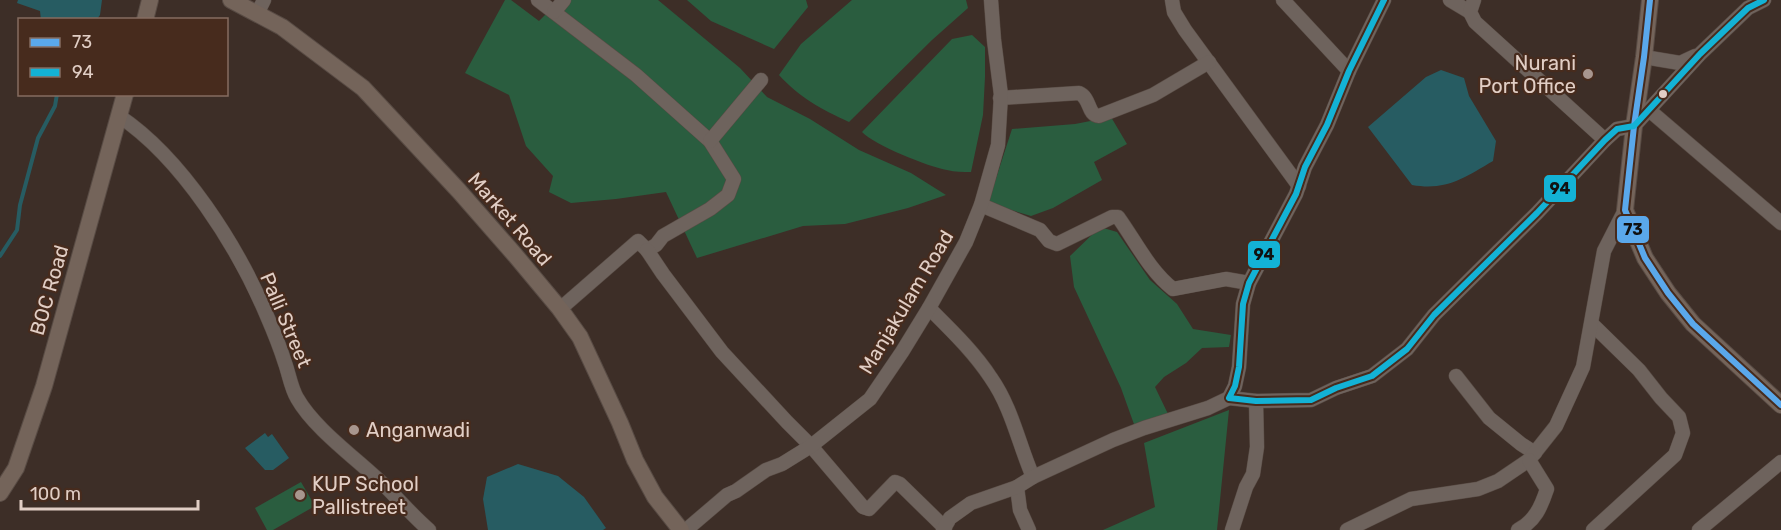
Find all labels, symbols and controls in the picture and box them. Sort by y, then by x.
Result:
legend [18,18,228,96]
text: 73 [72,31,92,53]
place label: Nurani Port Office [1479,51,1576,98]
text: 94 [72,61,94,83]
marker: Nurani Port Office [1581,67,1595,81]
unlabelled marker [1657,88,1669,100]
street label: Market Road [463,168,557,270]
line badge: 94 [1543,174,1577,203]
text: 94 [1549,179,1571,198]
line badge: 73 [1616,215,1650,244]
text: 73 [1623,220,1643,239]
street label: Manjakulam Road [854,226,958,378]
line badge: 94 [1247,240,1281,269]
street label: BOC Road [25,242,73,338]
text: 94 [1253,245,1275,264]
street label: Palli Street [255,269,317,371]
place label: Anganwadi [366,418,470,442]
marker: Anganwadi [347,423,361,437]
place label: KUP School Pallistreet [312,472,419,519]
scale bar [21,473,198,511]
text: 100 m [30,483,81,505]
marker: KUP School Pallistreet [293,488,307,502]

